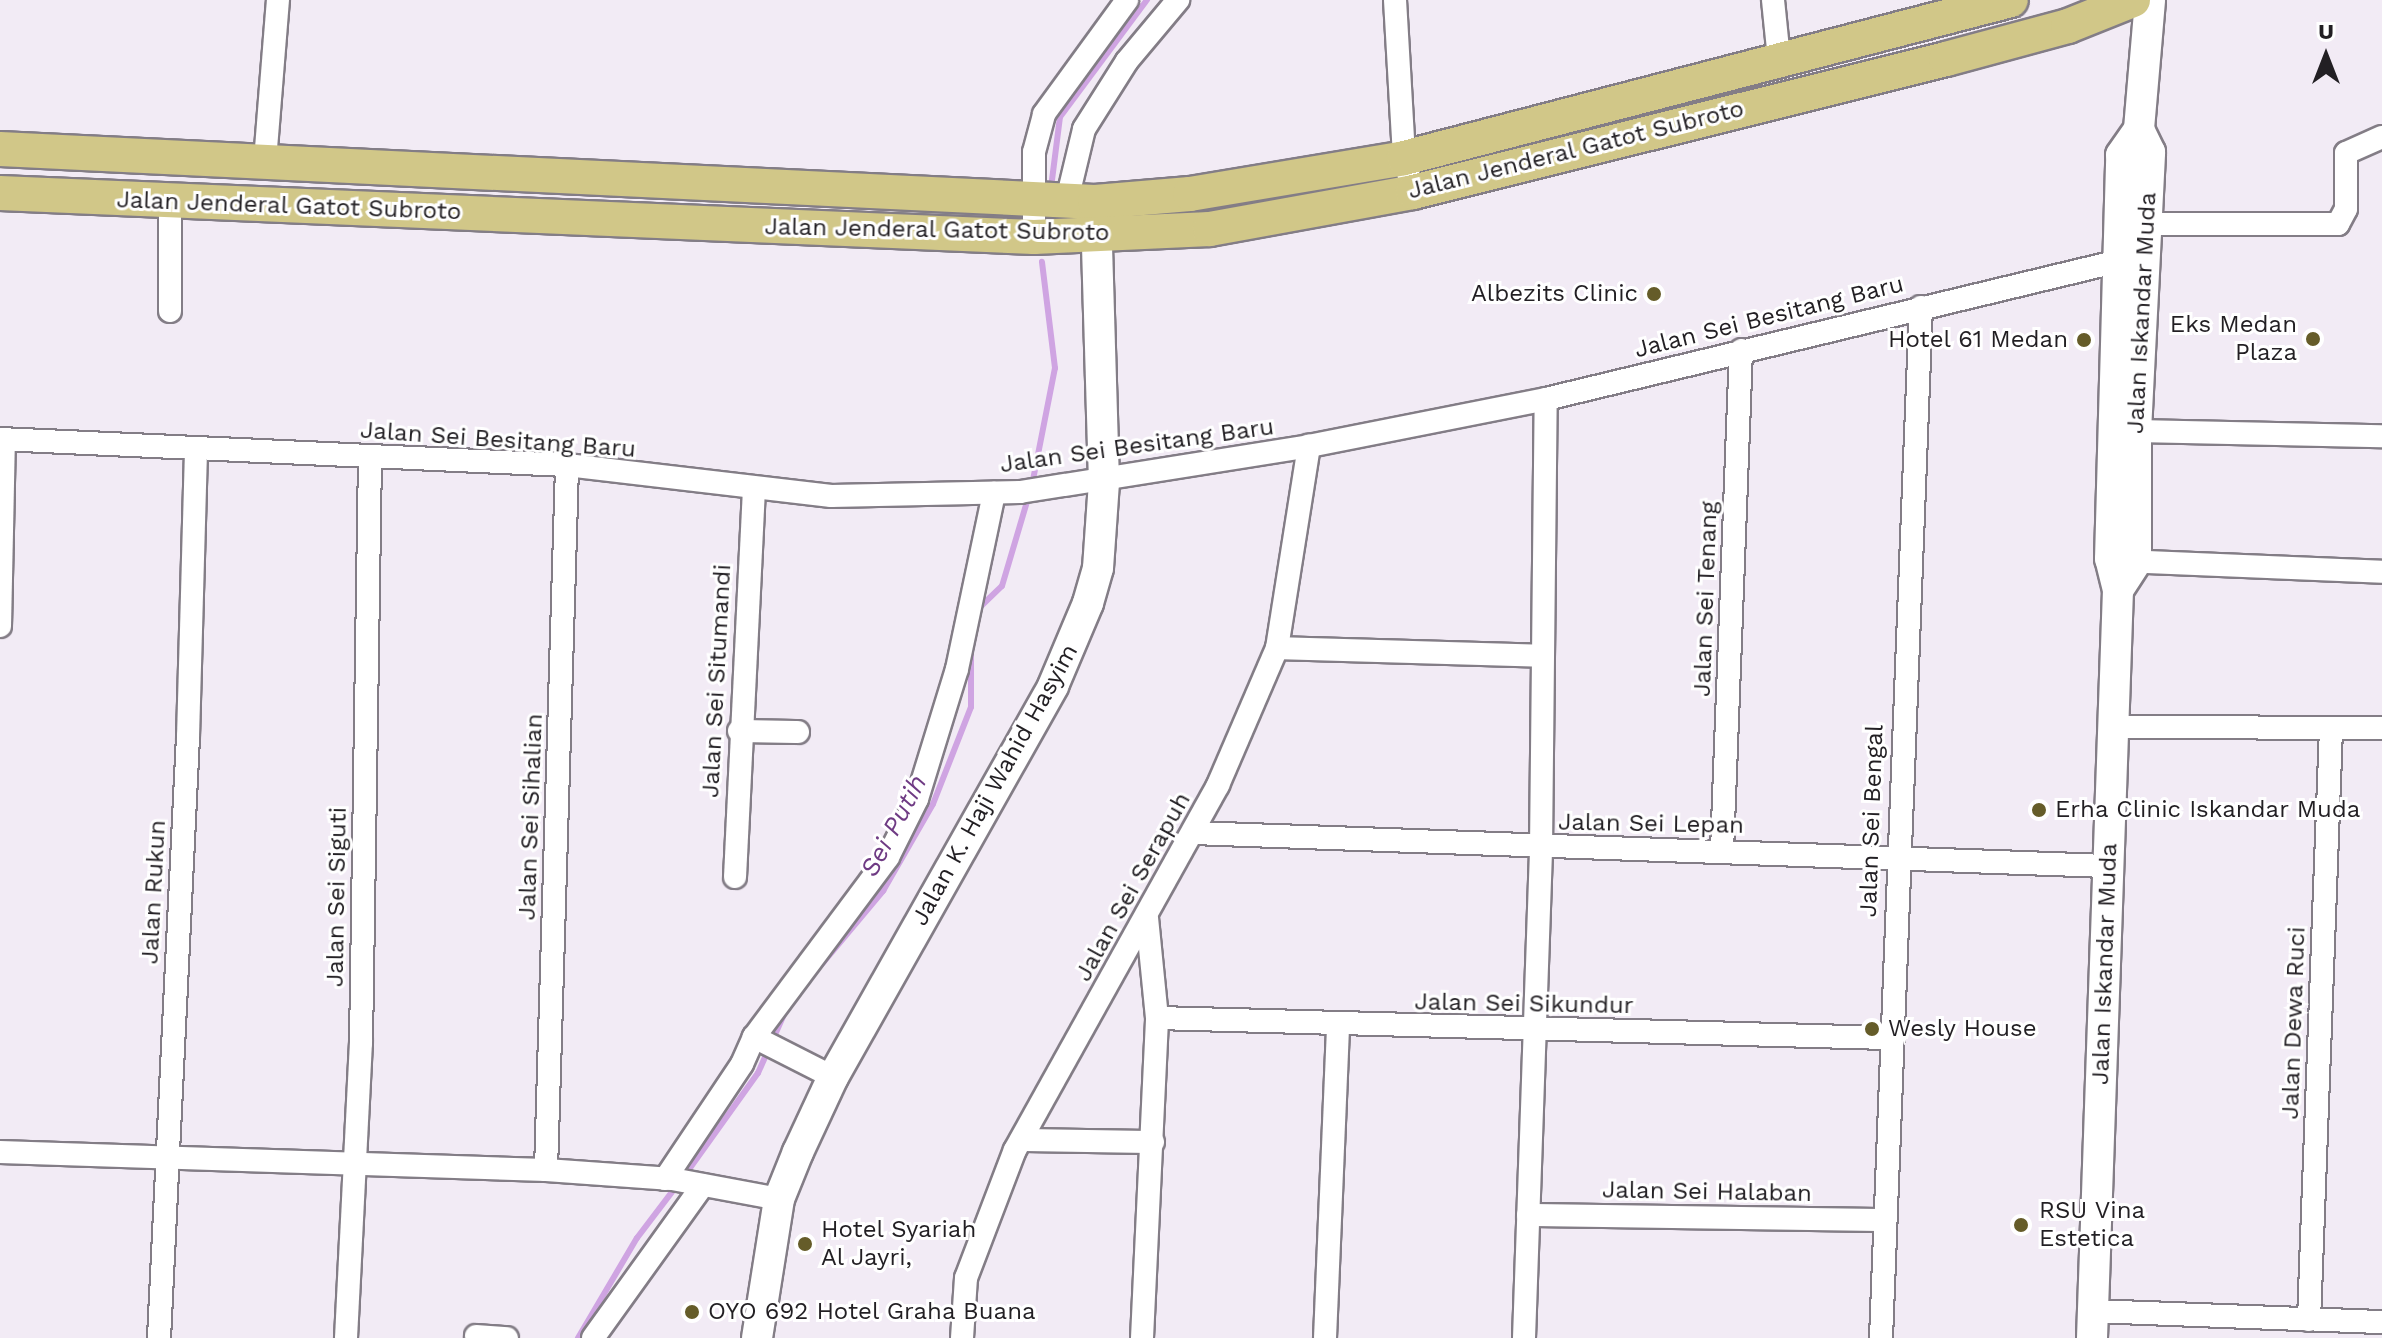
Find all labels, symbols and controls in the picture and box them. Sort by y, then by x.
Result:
north arrow [2286,16,2366,96]
text: U [2318,19,2334,44]
street label: Jalan Jenderal Gatot Subroto [1404,94,1748,206]
street label: Jalan Jenderal Gatot Subroto [115,186,463,226]
street label: Jalan Iskandar Muda [2121,191,2163,435]
street label: Jalan Jenderal Gatot Subroto [764,213,1110,247]
street label: Jalan Sei Besitang Baru [1631,270,1907,364]
place label: Albezits Clinic [1471,280,1638,308]
marker: Albezits Clinic [1645,285,1663,303]
place label: Eks Medan Plaza [2170,311,2297,367]
place label: Hotel 61 Medan [1887,326,2068,354]
marker: Eks Medan Plaza [2304,330,2322,348]
marker: Hotel 61 Medan [2075,331,2093,349]
street label: Jalan Sei Besitang Baru [998,413,1276,479]
street label: Jalan Sei Besitang Baru [359,416,637,464]
street label: Jalan Sei Tenang [1688,500,1724,698]
street label: Jalan Sei Situmandi [697,564,737,798]
street label: Jalan K. Haji Wahid Hasyim [905,639,1085,931]
street label: Jalan Sei Sihalian [513,713,549,921]
street label: Jalan Sei Bengal [1854,724,1890,918]
water label: Sei Putih [854,770,934,882]
street label: Jalan Sei Serapuh [1069,788,1197,986]
place label: Erha Clinic Iskandar Muda [2055,796,2361,824]
marker: Erha Clinic Iskandar Muda [2030,801,2048,819]
street label: Jalan Sei Siguti [321,807,353,987]
street label: Jalan Sei Lepan [1558,808,1744,840]
street label: Jalan Rukun [136,819,172,965]
street label: Jalan Iskandar Muda [2086,842,2124,1086]
street label: Jalan Dewa Ruci [2276,926,2312,1120]
street label: Jalan Sei Sikundur [1414,988,1634,1020]
place label: Wesly House [1888,1015,2037,1043]
marker: Wesly House [1863,1020,1881,1038]
street label: Jalan Sei Halaban [1602,1176,1812,1208]
place label: RSU Vina Estetica [2039,1197,2146,1253]
marker: RSU Vina Estetica [2010,1214,2032,1236]
place label: Hotel Syariah Al Jayri, [821,1216,977,1272]
marker: Hotel Syariah Al Jayri, [796,1235,814,1253]
place label: OYO 692 Hotel Graha Buana [708,1298,1037,1326]
marker: OYO 692 Hotel Graha Buana [683,1303,701,1321]

